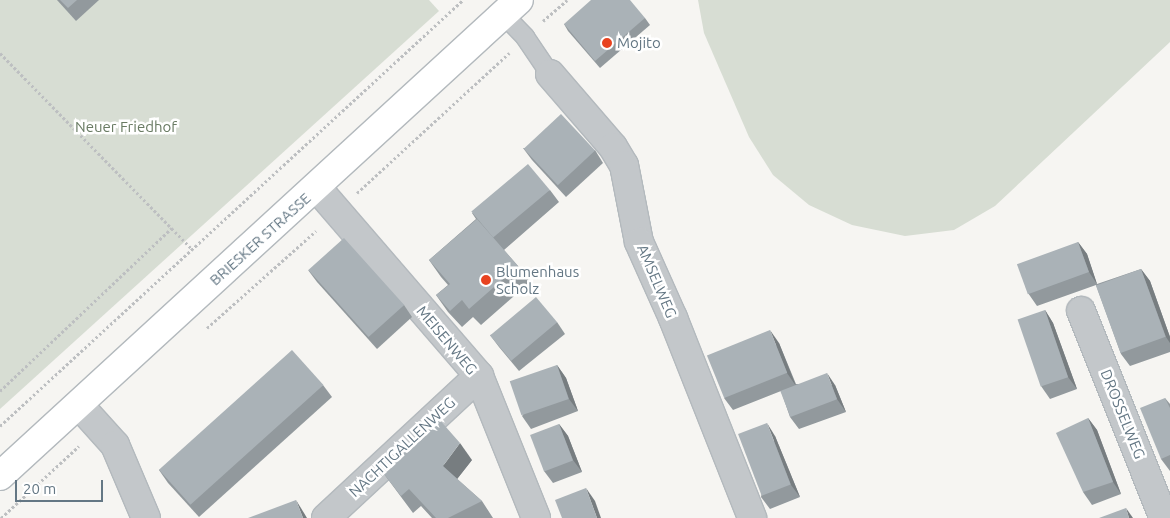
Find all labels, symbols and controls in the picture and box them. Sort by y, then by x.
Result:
place label: Mojito [617,34,661,52]
marker: Mojito [601,37,613,49]
park label: Neuer Friedhof [75,118,177,136]
street label: BRIESKER STRASSE [206,189,314,289]
street label: AMSELWEG [633,242,681,320]
place label: Blumenhaus Scholz [496,262,579,297]
marker: Blumenhaus Scholz [480,274,492,286]
street label: MEISENWEG [413,302,481,378]
street label: DROSSELWEG [1097,367,1149,461]
street label: NACHTIGALLENWEG [345,393,459,501]
scale bar [18,470,105,502]
text: 20 m [23,480,56,497]

